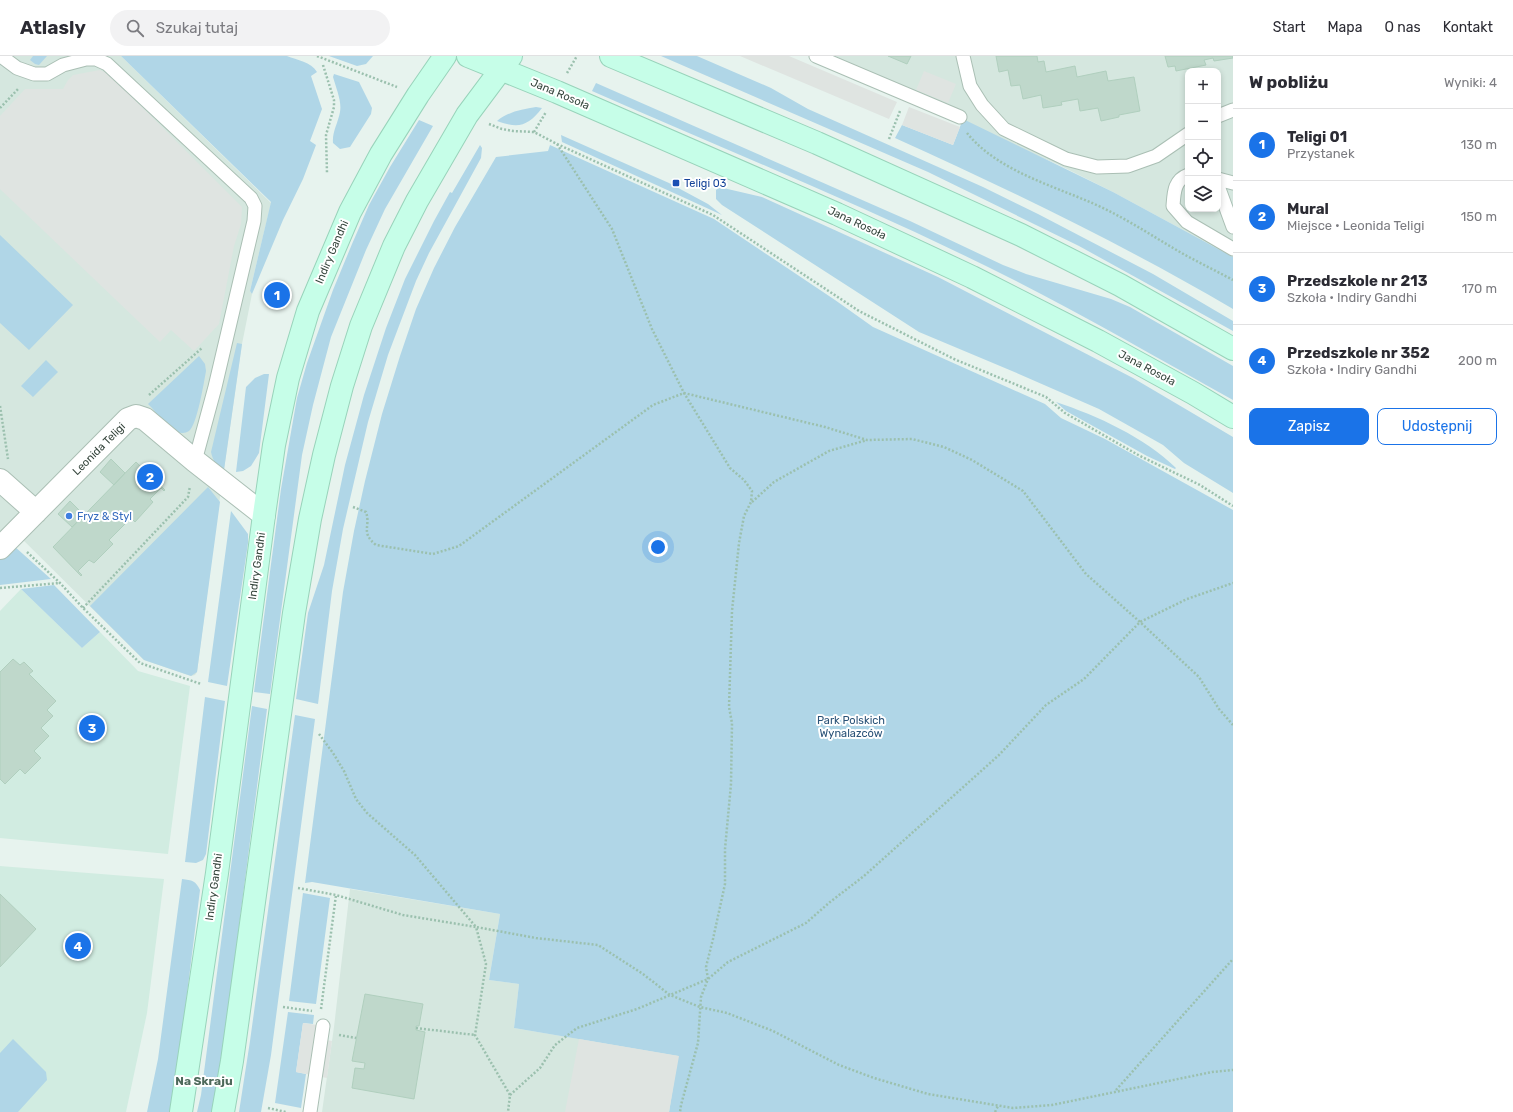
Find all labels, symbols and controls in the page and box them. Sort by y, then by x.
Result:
search box [110,10,390,46]
text: Atlasly [20,16,86,39]
icon: search [124,17,146,39]
text: Szukaj tutaj [156,19,238,37]
text: Start [1273,19,1305,36]
text: Mapa [1327,19,1362,36]
text: O nas [1384,19,1421,36]
text: Kontakt [1443,19,1493,36]
map controls [1185,68,1221,212]
button: + [1185,68,1221,104]
text: W pobliżu [1249,72,1328,92]
text: Wyniki: 4 [1444,75,1497,90]
street label: Jana Rosoła [529,76,591,112]
button: − [1185,104,1221,140]
text: Teligi 01 [1287,128,1347,146]
text: 1 [1259,137,1265,152]
text: 130 m [1461,137,1497,152]
button: locate [1185,140,1221,176]
text: Przystanek [1287,146,1355,161]
button: layers [1185,176,1221,212]
place label: Teligi 03 [684,177,727,190]
marker: Teligi 03 [671,178,681,188]
text: Mural [1287,200,1329,218]
street label: Jana Rosoła [826,204,888,242]
text: 2 [1258,209,1266,224]
text: 150 m [1461,209,1497,224]
street label: Indiry Gandhi [313,218,351,286]
text: Miejsce · Leonida Teligi [1287,218,1424,233]
text: Przedszkole nr 213 [1287,272,1428,290]
pin: 1 [264,280,290,310]
text: 3 [1258,281,1266,296]
text: 170 m [1462,281,1497,296]
text: Szkoła · Indiry Gandhi [1287,290,1417,305]
text: Przedszkole nr 352 [1287,344,1430,362]
street label: Jana Rosoła [1116,347,1178,389]
text: 4 [1258,353,1266,368]
text: 200 m [1458,353,1497,368]
text: Szkoła · Indiry Gandhi [1287,362,1417,377]
button: Zapisz [1249,408,1369,445]
button: Udostępnij [1377,408,1497,445]
street label: Leonida Teligi [70,420,128,478]
pin: 2 [137,462,163,492]
place label: Fryz & Styl [77,510,132,523]
marker: Fryz & Styl [64,511,74,521]
street label: Indiry Gandhi [246,532,268,600]
your location [648,537,668,557]
pin: 3 [79,713,105,743]
park label: Park Polskich Wynalazców [817,714,885,740]
street label: Indiry Gandhi [203,853,225,921]
pin: 4 [65,931,91,961]
district label: Na Skraju [175,1074,233,1088]

